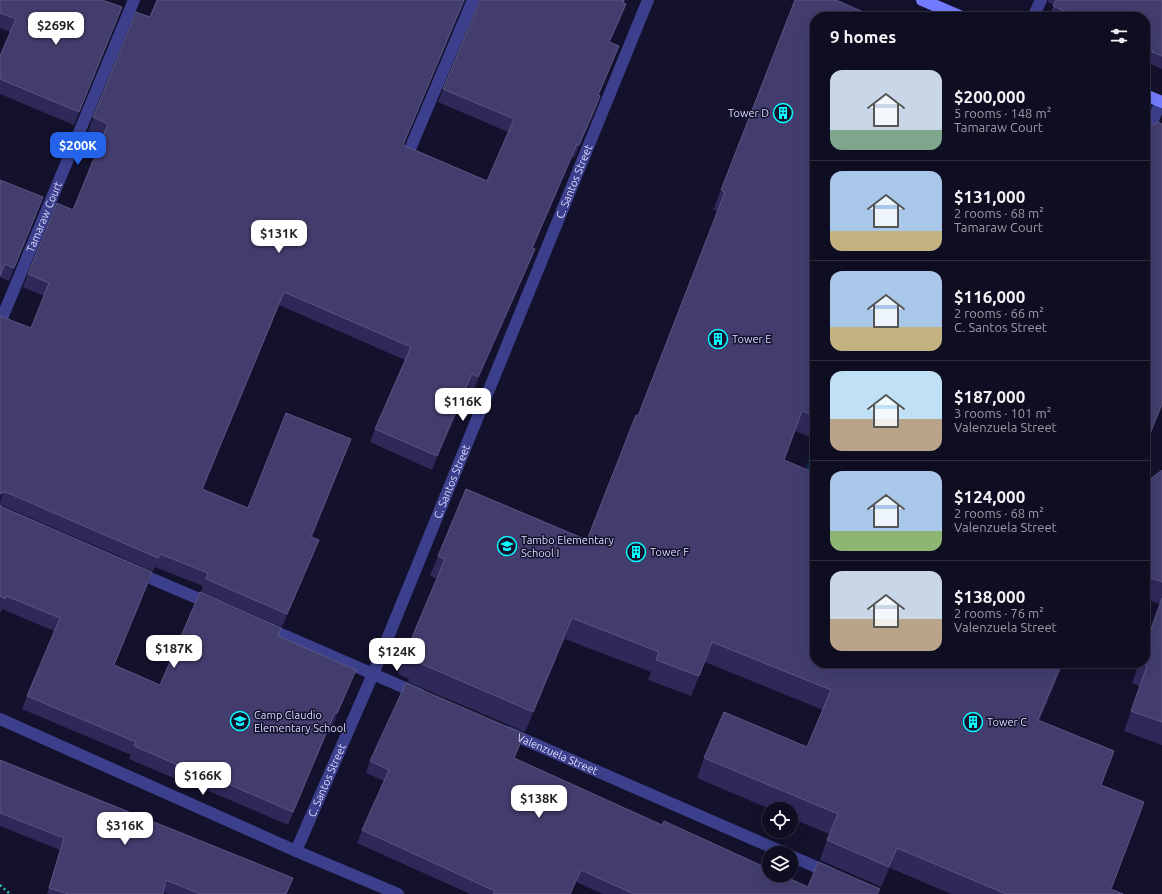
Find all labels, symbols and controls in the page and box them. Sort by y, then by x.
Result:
pin: $269K [28,12,84,46]
text: $269K [37,18,75,32]
icon: filters [1108,25,1130,47]
text: 9 homes [830,27,896,46]
icon: home [862,86,910,134]
text: $200,000 [954,87,1025,106]
building icon: Tower D [772,102,794,124]
text: 5 rooms · 148 m² [954,106,1051,120]
place label: Tower D [728,107,769,119]
text: Tamaraw Court [954,120,1043,134]
pin: $200K [50,132,106,166]
text: $200K [59,138,97,152]
street label: C. Santos Street [554,142,595,220]
street label: Tamaraw Court [24,179,64,254]
icon: home [862,187,910,235]
text: $131,000 [954,187,1025,206]
text: 2 rooms · 68 m² [954,206,1044,220]
pin: $131K [251,220,307,254]
text: Tamaraw Court [954,220,1043,234]
text: $131K [260,226,298,240]
icon: home [862,287,910,335]
text: $116,000 [954,287,1025,306]
text: 2 rooms · 66 m² [954,306,1044,320]
text: C. Santos Street [954,320,1047,334]
building icon: Tower E [707,328,729,350]
place label: Tower E [732,333,771,345]
icon: home [862,387,910,435]
text: $187,000 [954,387,1025,406]
pin: $116K [435,388,491,422]
text: $116K [444,394,482,408]
text: 3 rooms · 101 m² [954,406,1051,420]
text: Valenzuela Street [954,420,1057,434]
street label: C. Santos Street [431,442,472,520]
icon: home [862,487,910,535]
text: $124,000 [954,487,1025,506]
text: 2 rooms · 68 m² [954,506,1044,520]
text: Valenzuela Street [954,520,1057,534]
place label: Tambo Elementary School I [521,534,615,559]
school or university icon: Tambo Elementary School I [496,535,518,557]
building icon: Tower F [625,541,647,563]
place label: Tower F [650,546,689,558]
icon: home [862,587,910,635]
text: $138,000 [954,587,1025,606]
text: 2 rooms · 76 m² [954,606,1044,620]
text: Valenzuela Street [954,620,1057,634]
pin: $187K [146,635,202,669]
pin: $124K [369,638,425,672]
text: $187K [155,641,193,655]
text: $124K [378,644,416,658]
place label: Camp Claudio Elementary School [254,709,346,734]
school or university icon: Camp Claudio Elementary School [229,710,251,732]
building icon: Tower C [962,711,984,733]
place label: Tower C [987,716,1027,728]
street label: Valenzuela Street [515,731,600,777]
street label: C. Santos Street [306,741,348,819]
pin: $166K [175,762,231,796]
text: $166K [184,768,222,782]
pin: $138K [511,785,567,819]
text: $138K [520,791,558,805]
map controls [762,802,798,882]
button: locate [762,802,798,838]
pin: $316K [97,812,153,846]
text: $316K [106,818,144,832]
button: layers [762,846,798,882]

